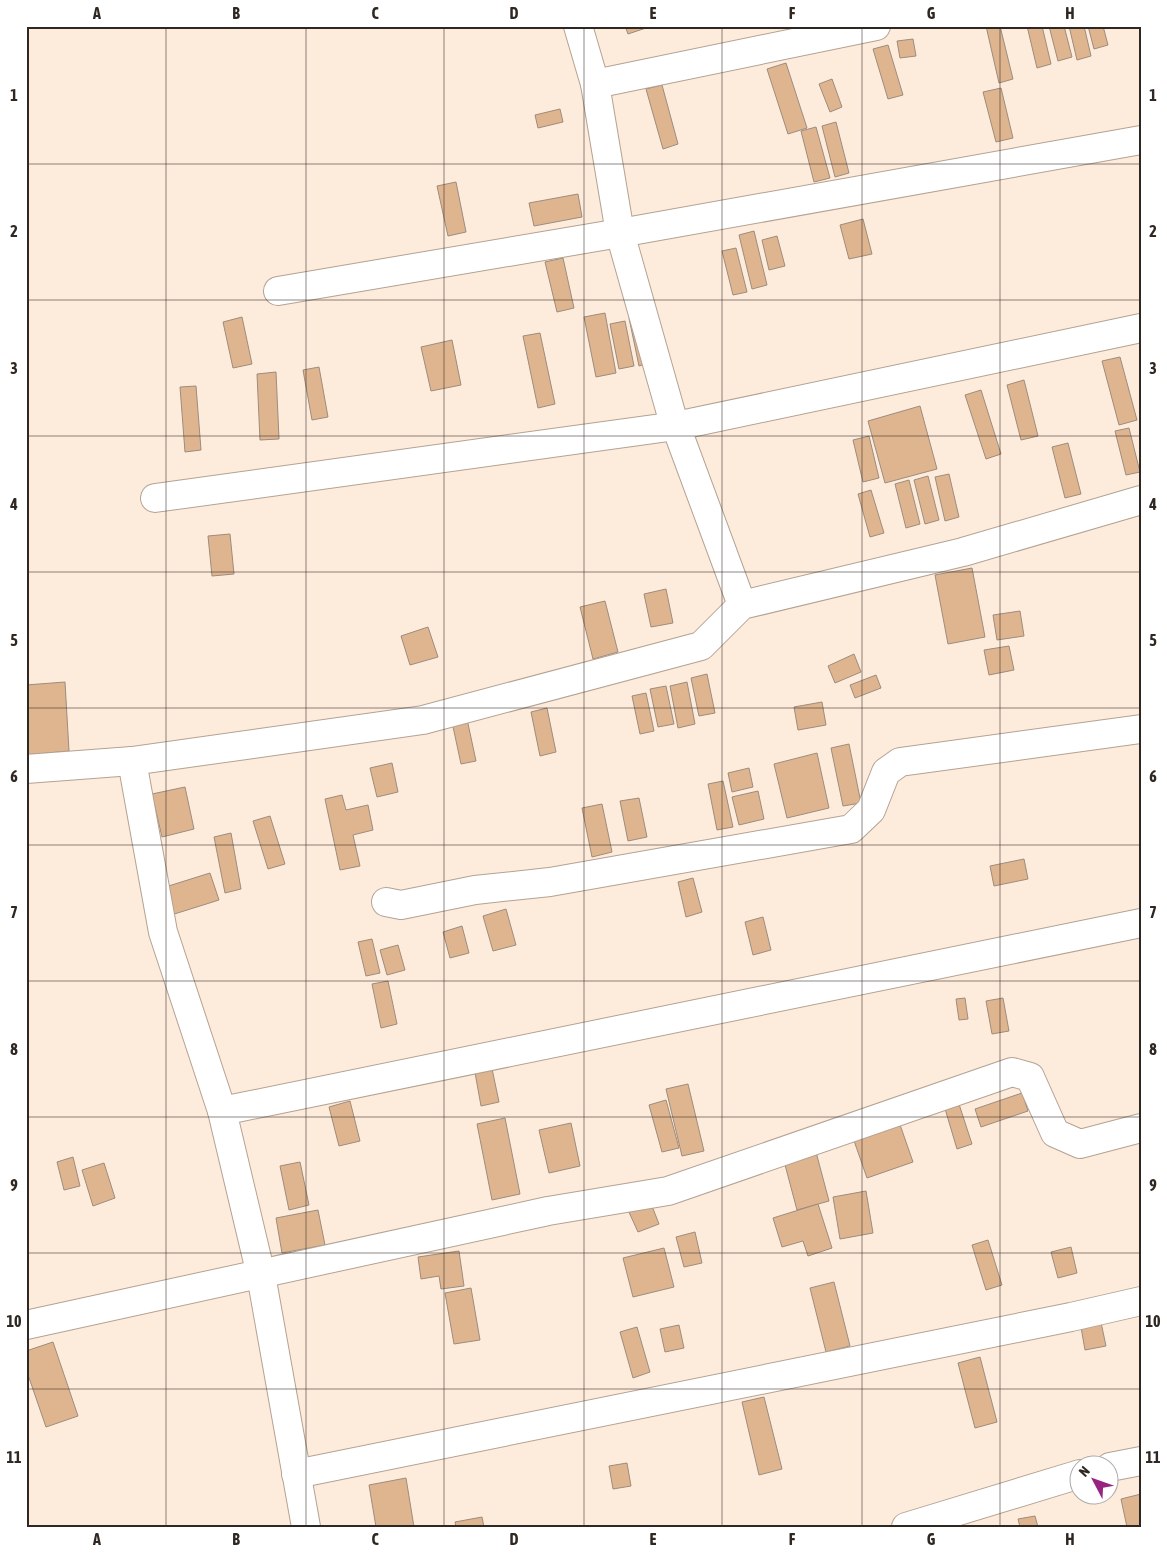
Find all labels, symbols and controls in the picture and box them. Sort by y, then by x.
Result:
text: A [92,4,101,22]
text: B [232,4,240,22]
text: C [371,4,379,22]
text: D [510,4,519,22]
text: E [650,4,657,22]
text: F [789,4,796,22]
text: G [927,4,936,22]
text: H [1065,4,1075,22]
text: 1 [10,86,18,104]
text: 1 [1149,86,1157,104]
text: 2 [10,222,18,240]
text: 2 [1149,222,1157,240]
text: 3 [10,359,18,377]
text: 3 [1149,359,1157,377]
text: 4 [9,495,18,513]
text: 4 [1148,495,1157,513]
text: 5 [10,631,18,649]
text: 5 [1149,631,1157,649]
text: 6 [10,767,18,785]
text: 6 [1149,767,1157,785]
text: 7 [10,903,18,921]
text: 7 [1149,903,1157,921]
text: 8 [10,1040,18,1058]
text: 8 [1149,1040,1157,1058]
text: 9 [10,1176,18,1194]
text: 9 [1149,1176,1157,1194]
text: 10 [6,1312,22,1330]
text: 10 [1145,1312,1161,1330]
text: 11 [6,1448,22,1466]
text: 11 [1145,1448,1161,1466]
north arrow [1070,1456,1120,1506]
text: N [1075,1463,1093,1480]
text: A [92,1530,101,1548]
text: B [232,1530,240,1548]
text: C [371,1530,379,1548]
text: D [510,1530,519,1548]
text: E [650,1530,657,1548]
text: F [789,1530,796,1548]
text: G [927,1530,936,1548]
text: H [1065,1530,1075,1548]

